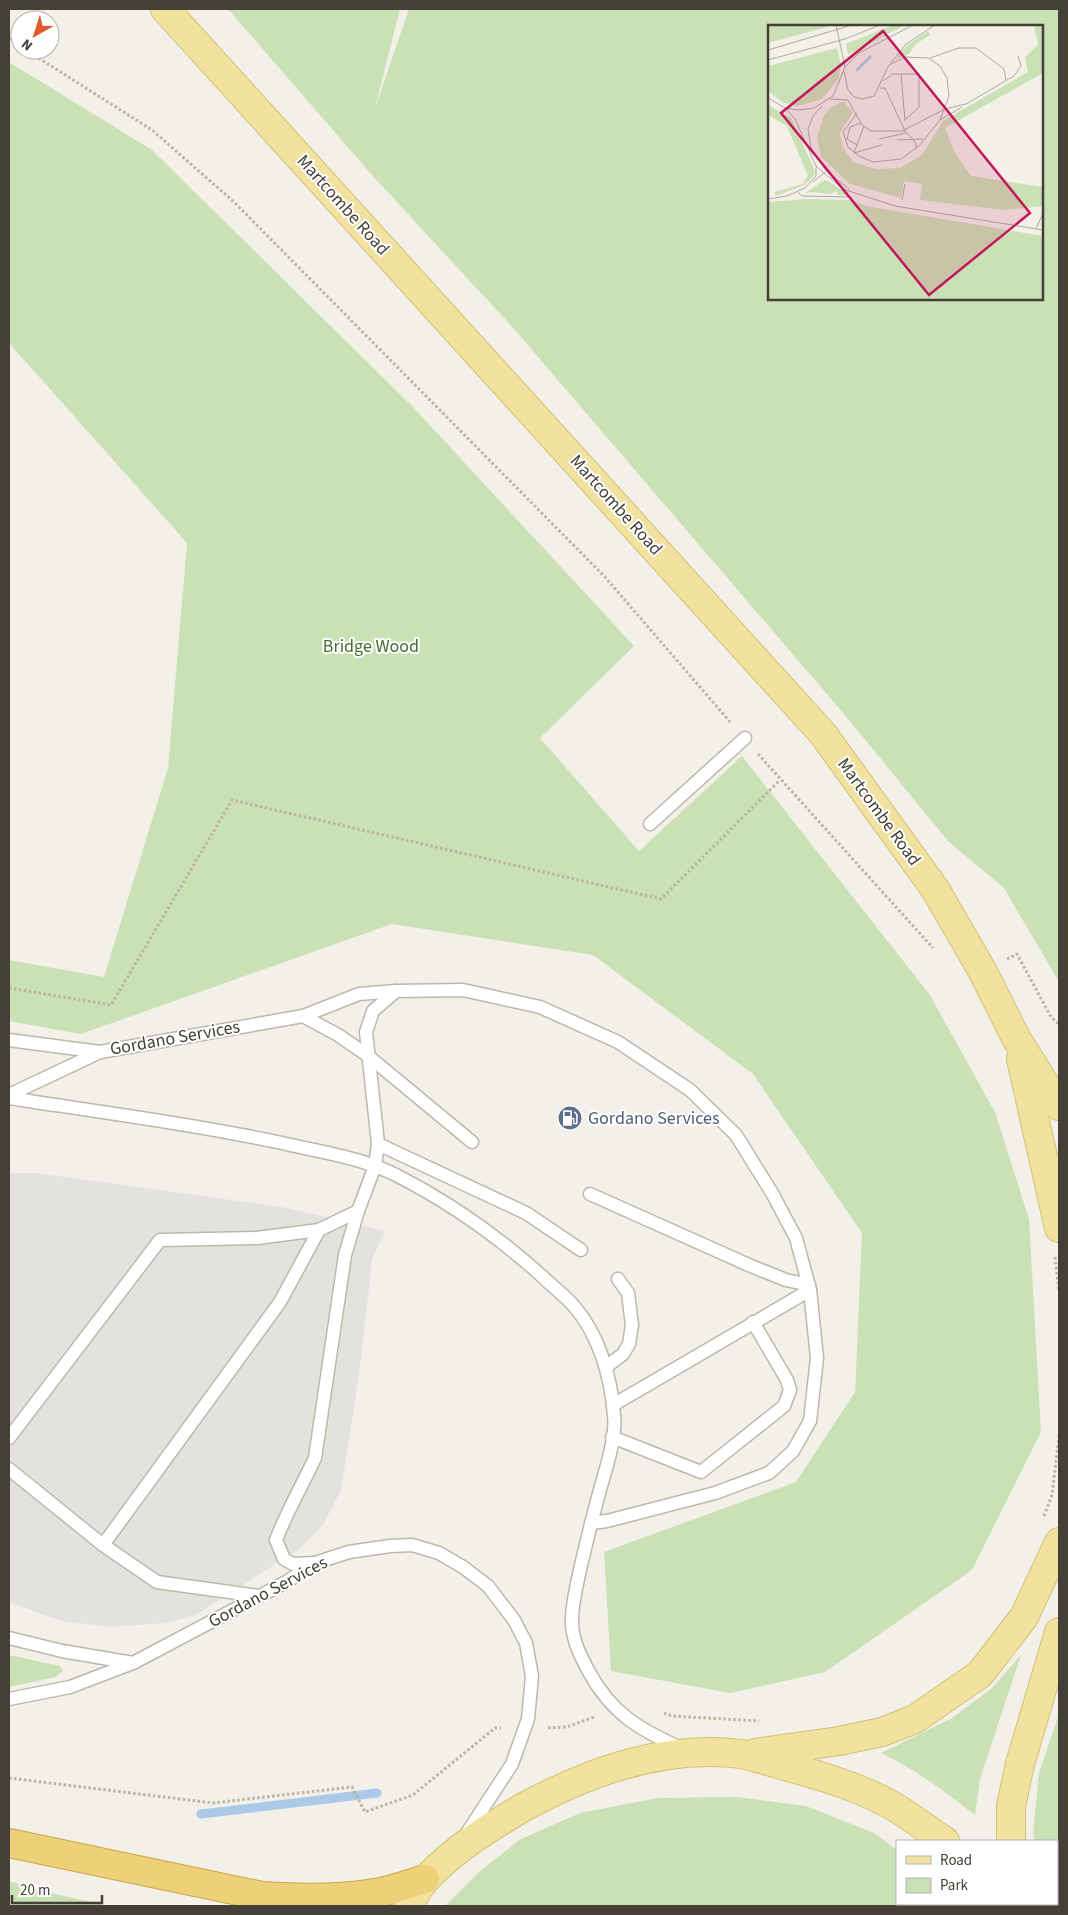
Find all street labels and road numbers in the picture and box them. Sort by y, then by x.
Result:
street label: Martcombe Road [291,149,395,261]
street label: Martcombe Road [564,449,668,561]
street label: Martcombe Road [831,753,927,871]
street label: Gordano Services [108,1014,242,1062]
street label: Gordano Services [204,1550,332,1634]

